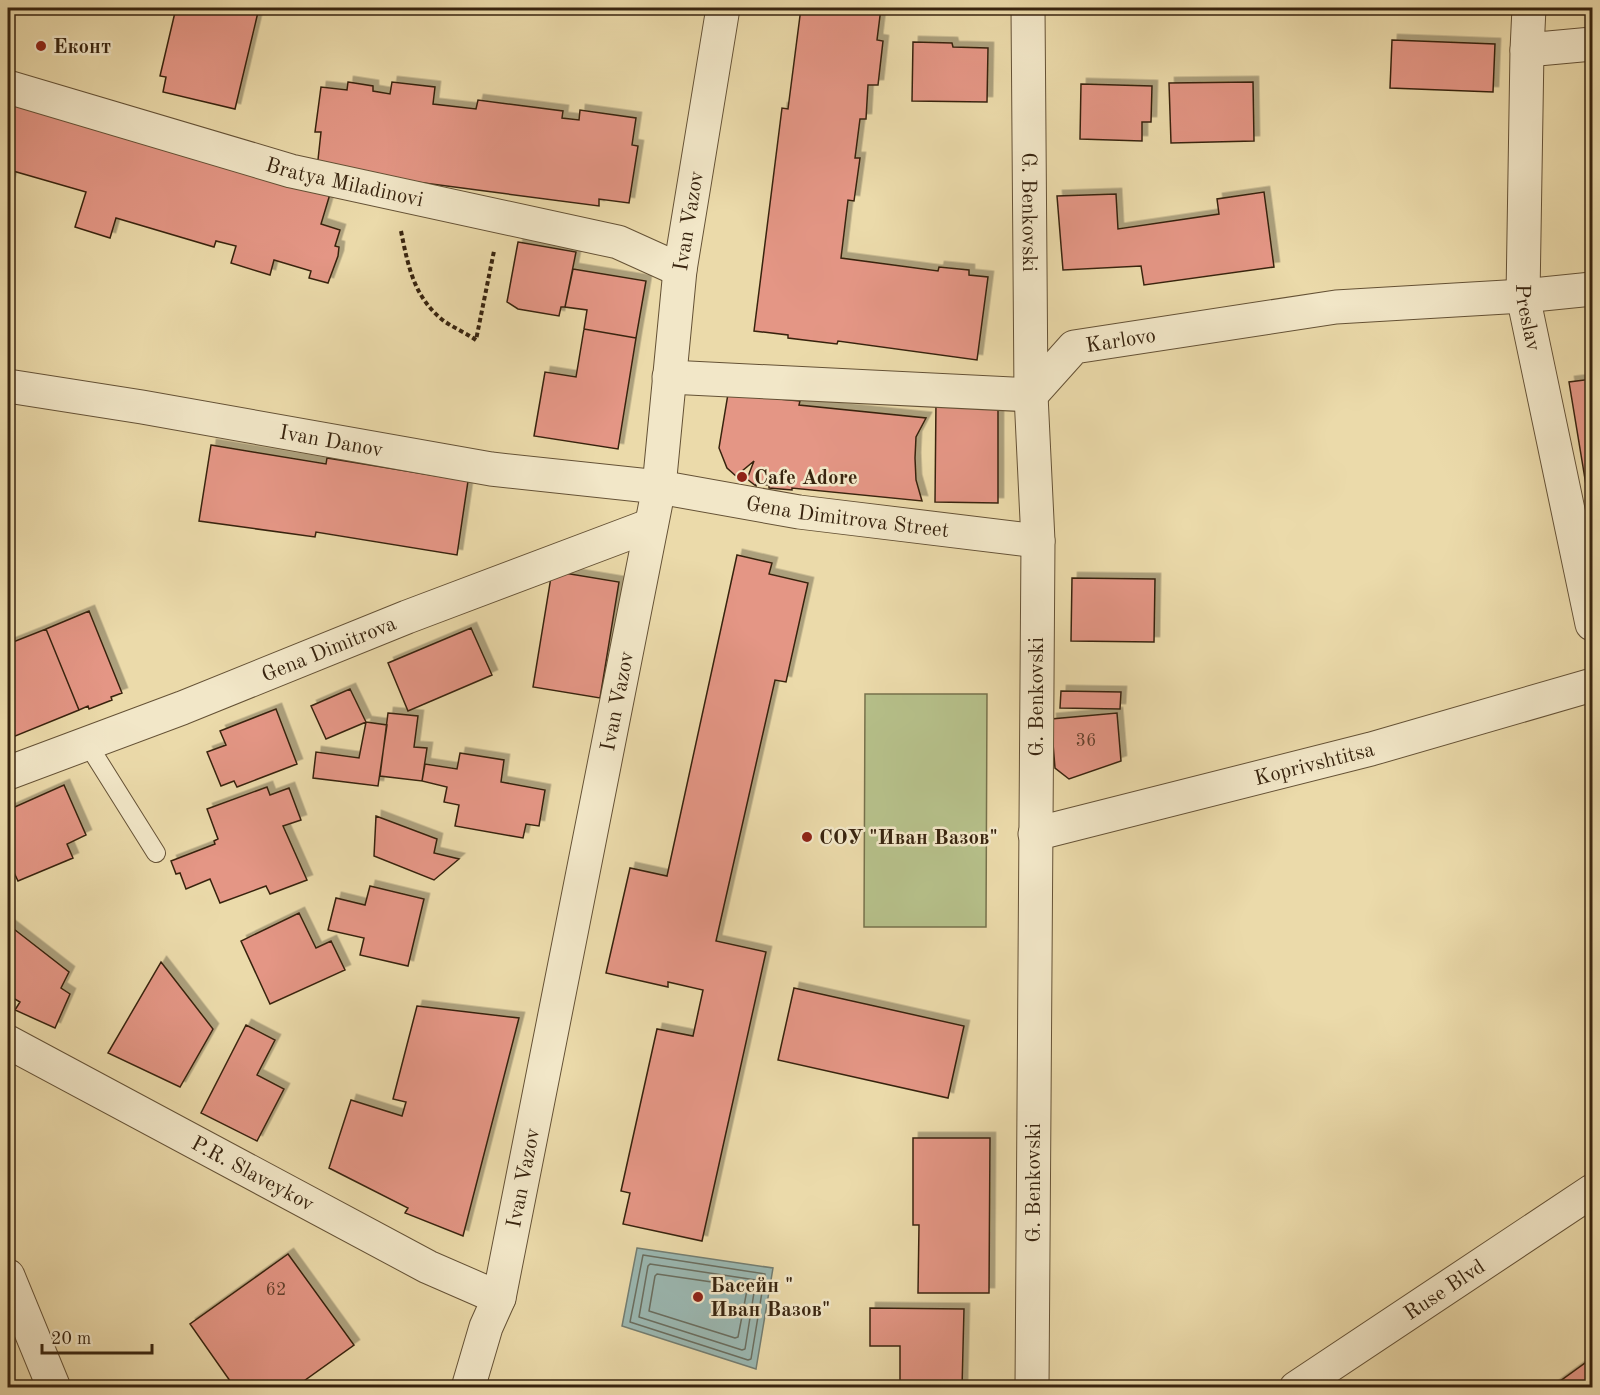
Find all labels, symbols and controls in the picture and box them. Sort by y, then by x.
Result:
place label: Еконт [53,37,111,58]
marker: Еконт [34,39,48,53]
street label: G. Benkovski [1017,152,1039,272]
street label: Bratya Miladinovi [263,155,425,211]
street label: Ivan Vazov [671,169,708,273]
street label: Preslav [1511,284,1543,353]
street label: Karlovo [1084,326,1157,357]
street label: Ivan Danov [278,423,385,462]
place label: Cafe Adore [754,468,858,489]
marker: Cafe Adore [735,470,749,484]
street label: Gena Dimitrova Street [744,494,950,542]
street label: Gena Dimitrova [259,613,400,687]
street label: G. Benkovski [1027,637,1048,757]
street label: Ivan Vazov [598,649,638,753]
house number: 36 [1076,732,1096,750]
street label: Koprivshtitsa [1252,740,1377,790]
place label: СОУ "Иван Вазов" [819,828,998,849]
marker: СОУ "Иван Вазов" [800,830,814,844]
street label: G. Benkovski [1024,1123,1045,1243]
street label: Ivan Vazov [504,1126,544,1230]
street label: P.R. Slaveykov [187,1133,317,1216]
street label: Ruse Blvd [1401,1256,1489,1325]
place label: Басейн " Иван Вазов" [710,1276,830,1321]
house number: 62 [266,1281,286,1299]
marker: Басейн " Иван Вазов" [691,1290,705,1304]
scale bar [42,1317,152,1355]
text: 20 m [51,1330,91,1348]

